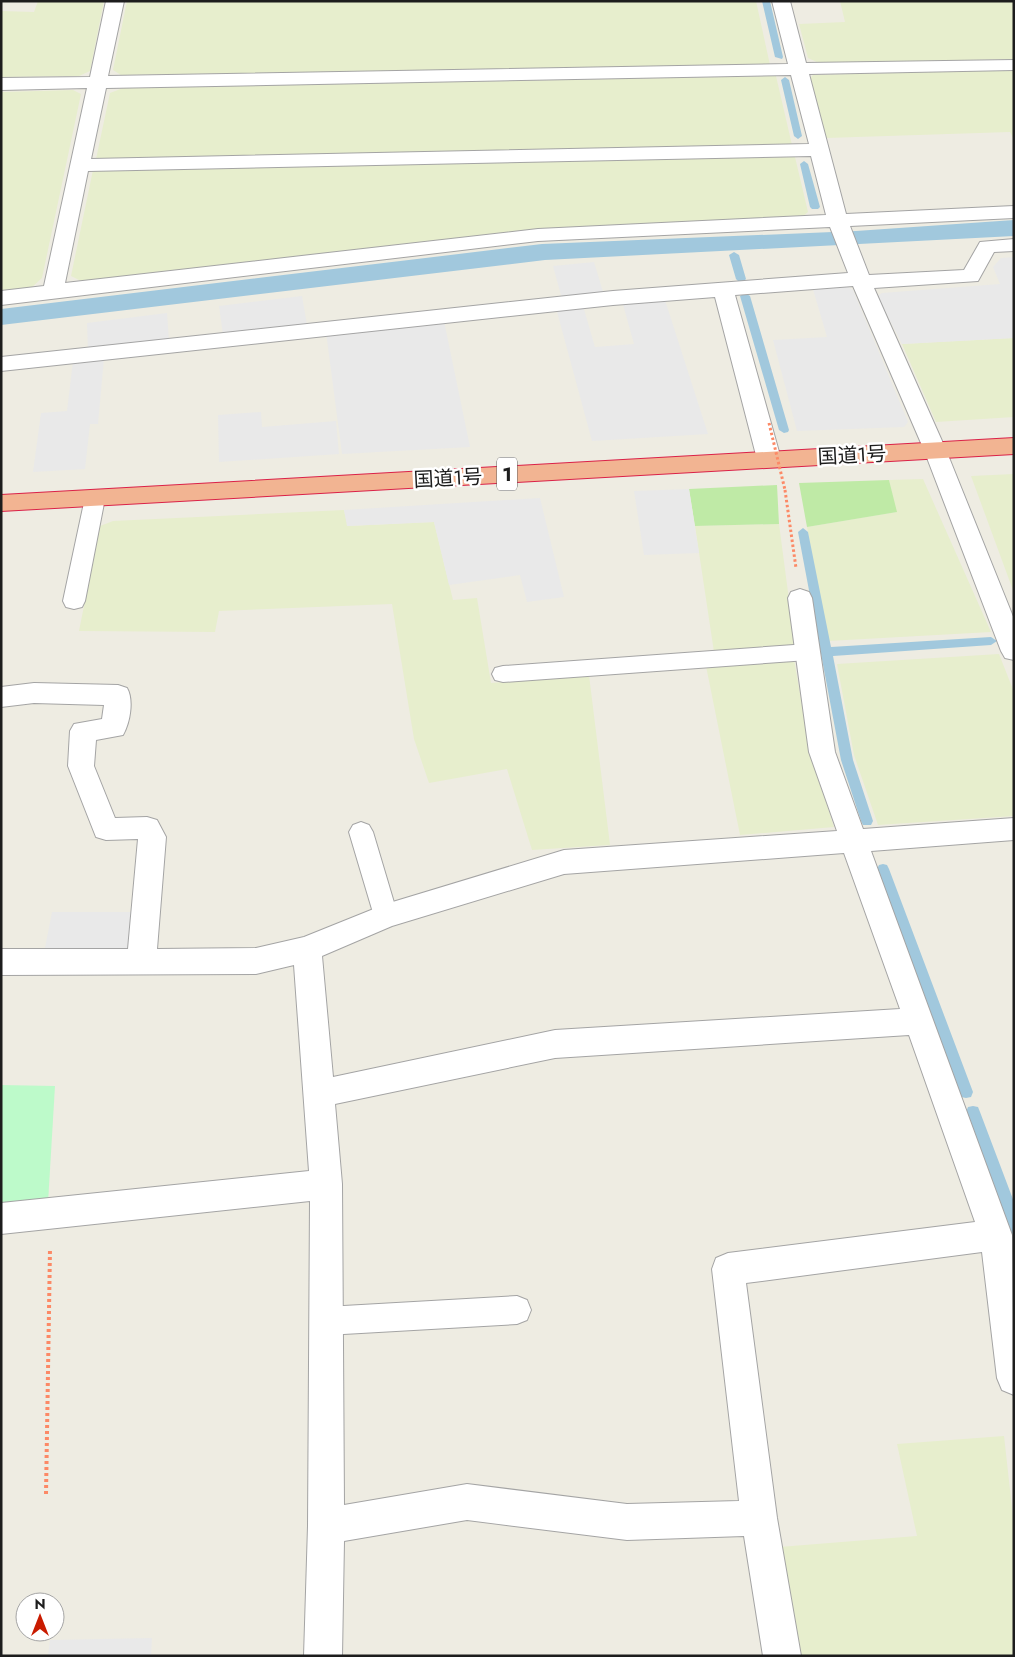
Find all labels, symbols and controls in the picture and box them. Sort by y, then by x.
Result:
street label: 国道1号 [817,439,887,472]
road number: 1 [497,458,517,490]
street label: 国道1号 [413,462,483,495]
north arrow [15,1592,65,1642]
text: N [34,1594,46,1614]

